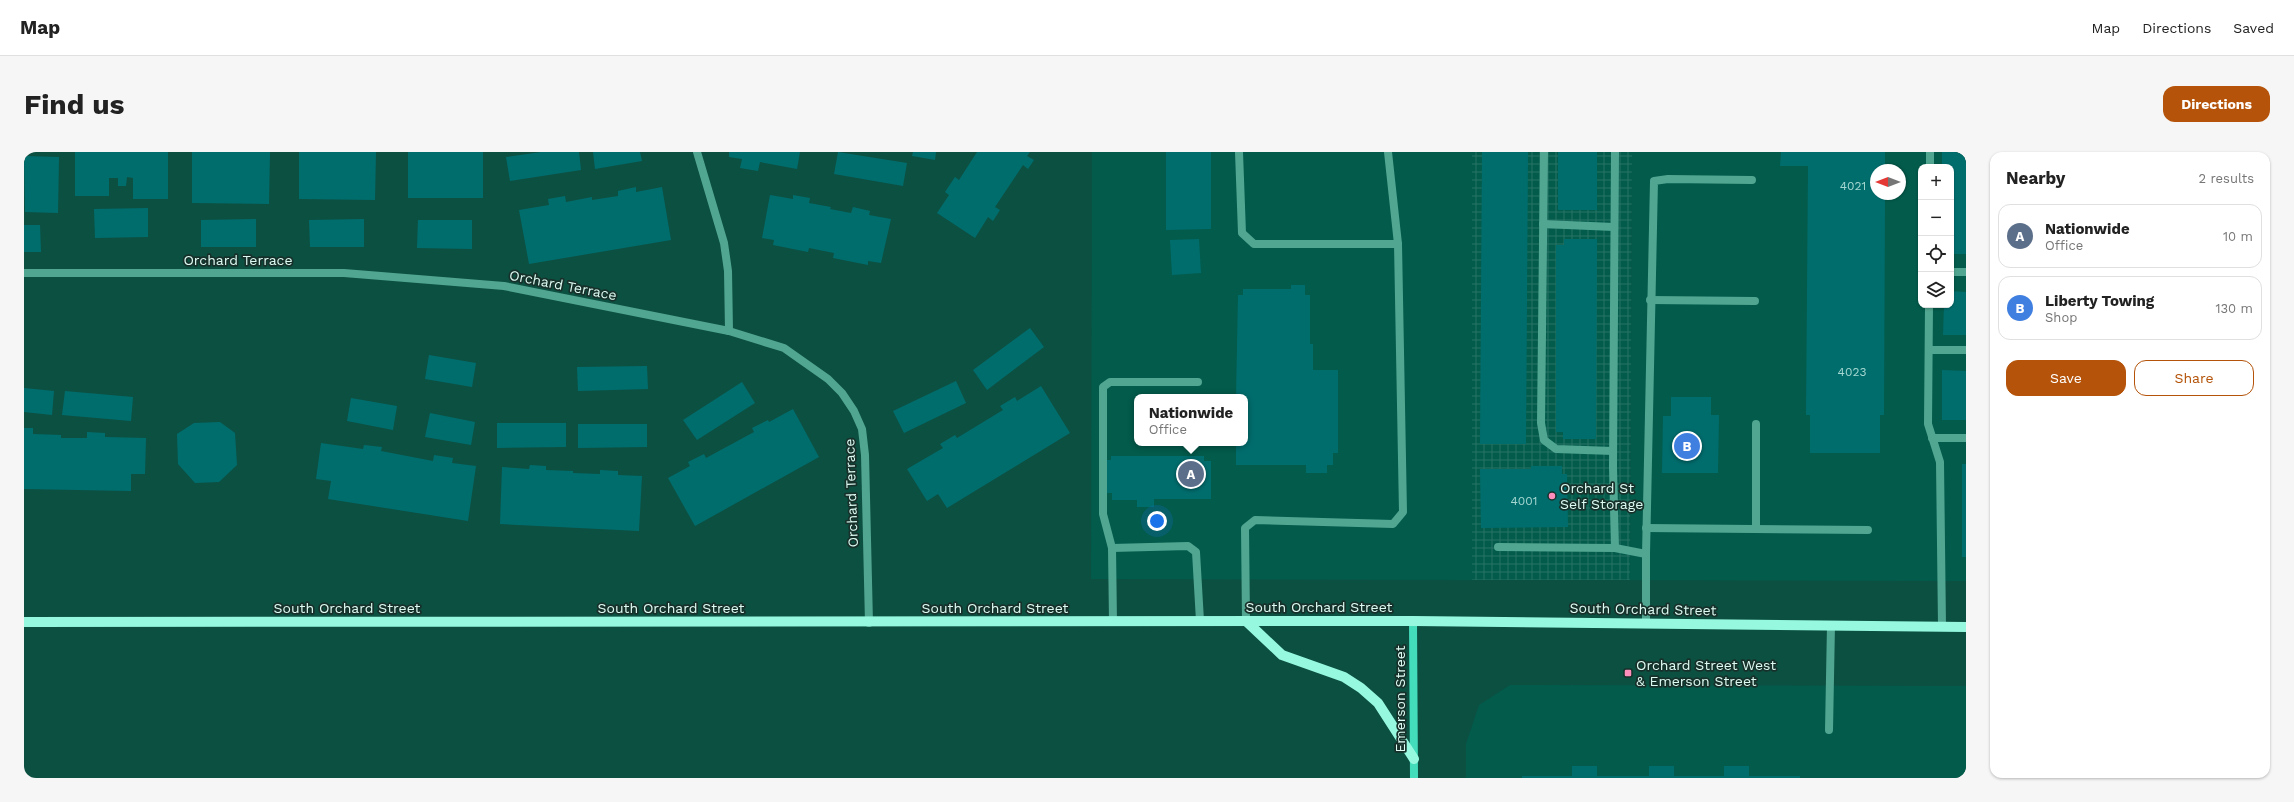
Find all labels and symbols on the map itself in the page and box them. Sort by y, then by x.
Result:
north arrow [1870,164,1906,200]
house number: 4021 [1840,179,1866,193]
street label: Orchard Terrace [183,252,293,268]
street label: Orchard Terrace [508,267,618,303]
house number: 4023 [1838,365,1866,379]
pin: B [1674,431,1700,461]
street label: Orchard Terrace [841,438,861,548]
pin: A [1178,459,1204,489]
place label: Orchard St Self Storage [1560,480,1643,512]
marker: Orchard St Self Storage [1547,491,1557,501]
house number: 4001 [1511,494,1537,508]
your location [1147,511,1167,531]
street label: South Orchard Street [1246,599,1393,615]
street label: South Orchard Street [274,600,421,616]
street label: South Orchard Street [598,600,745,616]
street label: South Orchard Street [922,600,1069,616]
street label: South Orchard Street [1569,600,1717,618]
street label: Emerson Street [1392,645,1408,753]
place label: Orchard Street West & Emerson Street [1636,657,1776,689]
marker: Orchard Street West & Emerson Street [1623,668,1633,678]

